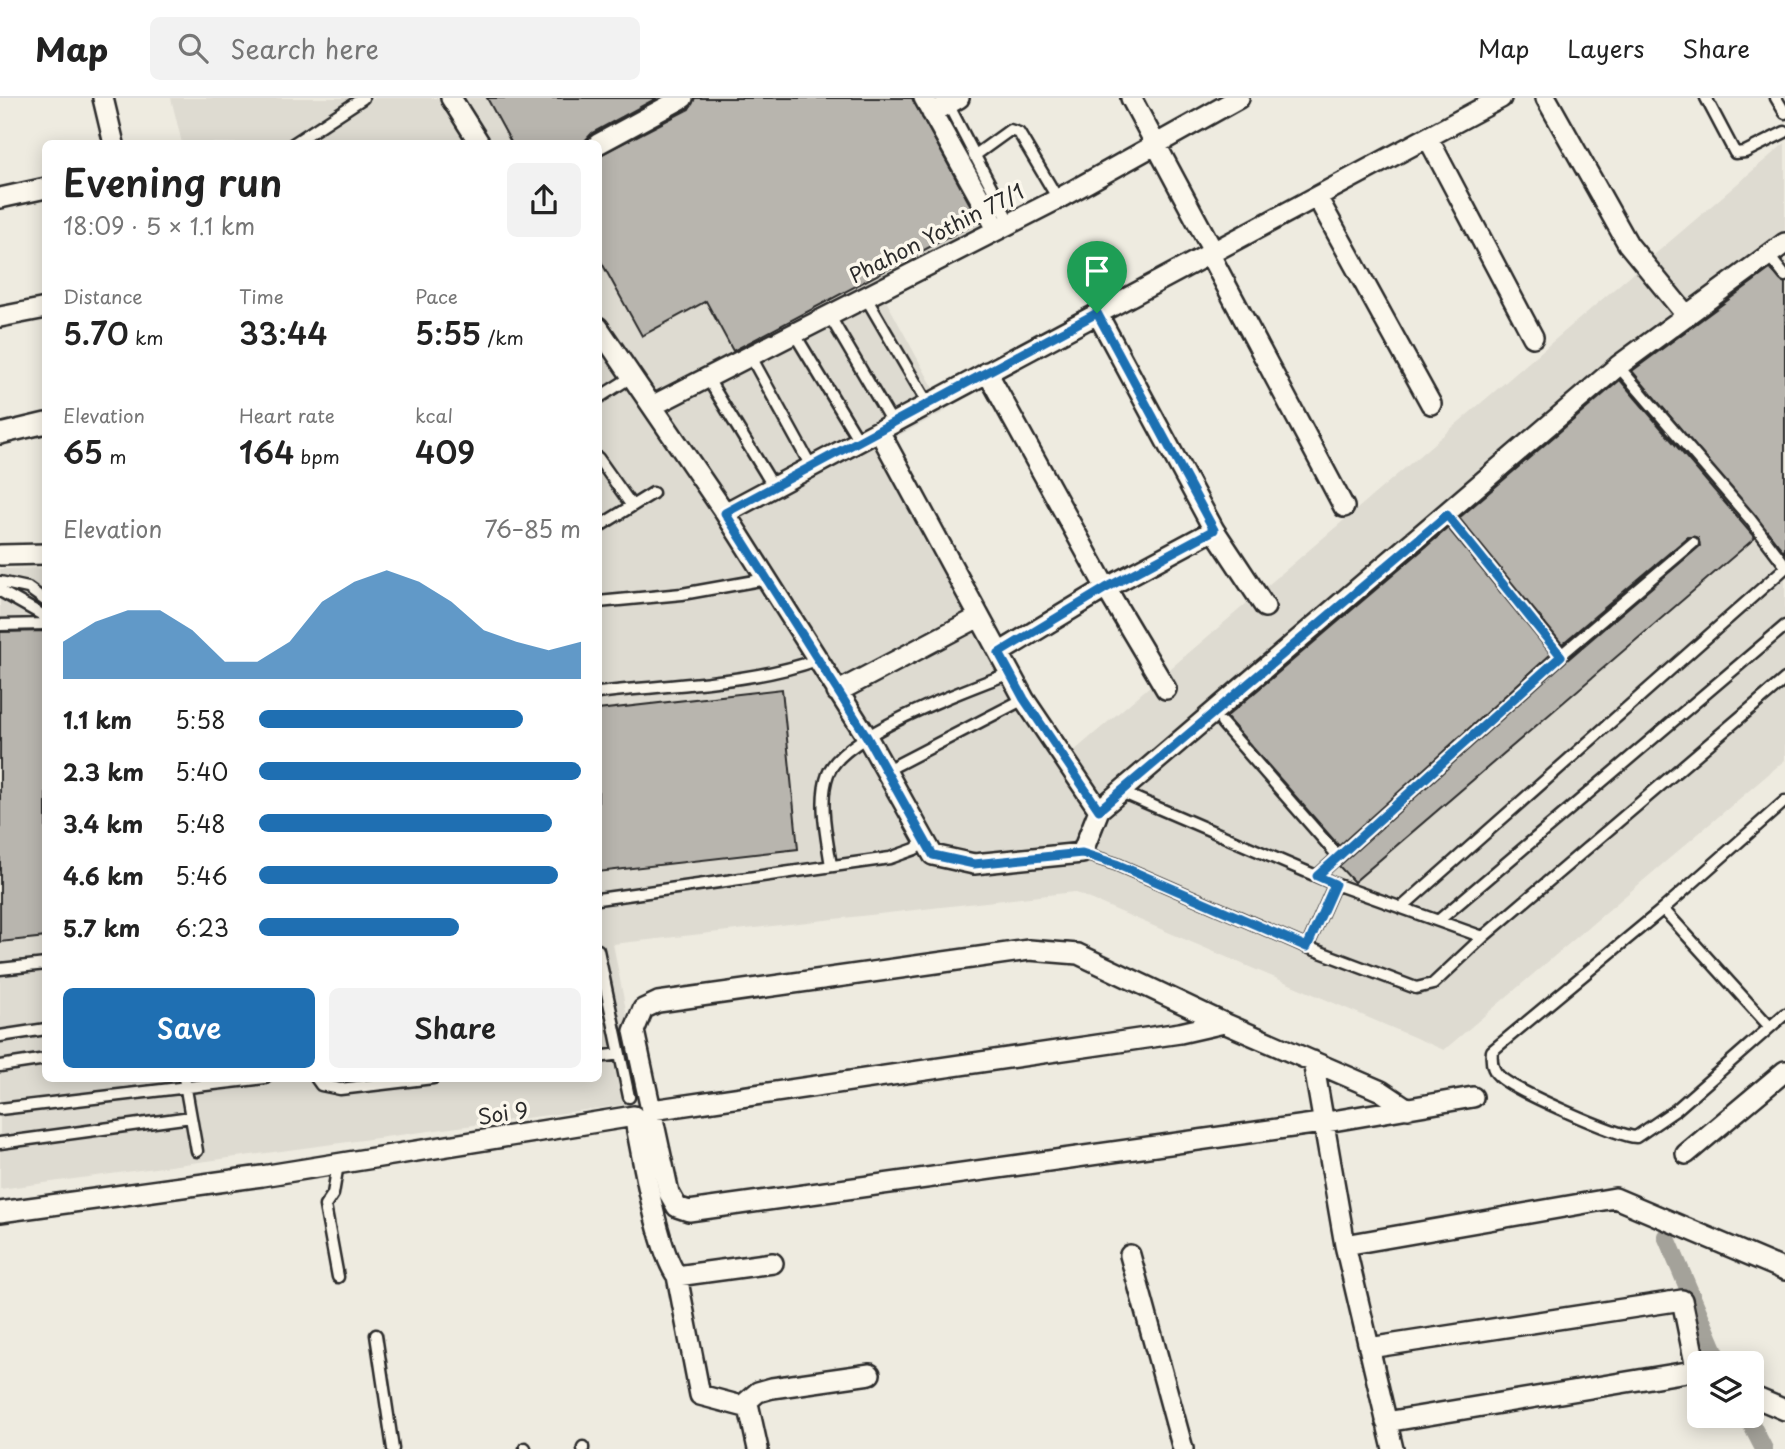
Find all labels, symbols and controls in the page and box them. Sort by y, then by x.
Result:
search box [150,17,640,80]
text: Map [35,23,108,73]
icon: search [174,29,212,67]
text: Search here [230,29,379,68]
text: Map [1478,30,1529,66]
text: Layers [1567,30,1644,66]
text: Share [1682,30,1750,66]
text: Evening run [63,153,282,210]
button: share [507,163,581,237]
street label: Phahon Yothin 77/1 [843,174,1029,290]
text: 18:09 · 5 × 1.1 km [63,208,255,243]
pin [1067,241,1127,313]
icon: arrive [1078,252,1116,290]
text: Distance [63,282,143,310]
text: Time [239,282,284,310]
text: Pace [415,282,458,310]
text: 5.70 [63,310,129,355]
text: 33:44 [239,310,328,355]
text: 5:55 [415,310,481,355]
text: km [129,323,163,351]
text: /km [481,323,524,351]
text: Elevation [63,401,145,429]
text: Heart rate [239,401,335,429]
text: kcal [415,401,453,429]
text: 65 [63,429,103,474]
text: 164 [239,429,294,474]
text: 409 [415,429,475,474]
text: m [103,442,126,470]
text: bpm [294,442,340,470]
text: Elevation [63,511,162,546]
text: 76–85 m [484,511,581,546]
text: 1.1 km [63,702,132,737]
text: 5:58 [175,702,226,737]
text: 2.3 km [63,754,144,789]
text: 5:40 [175,754,228,789]
text: 3.4 km [63,806,143,841]
text: 5:48 [175,806,226,841]
text: 4.6 km [63,858,144,893]
text: 5:46 [175,858,228,893]
text: 5.7 km [63,910,140,945]
text: 6:23 [175,910,229,945]
button: Save [63,988,315,1068]
button: Share [329,988,581,1068]
street label: Soi 9 [475,1092,530,1132]
map controls [1687,1351,1764,1428]
button: layers [1687,1351,1764,1428]

